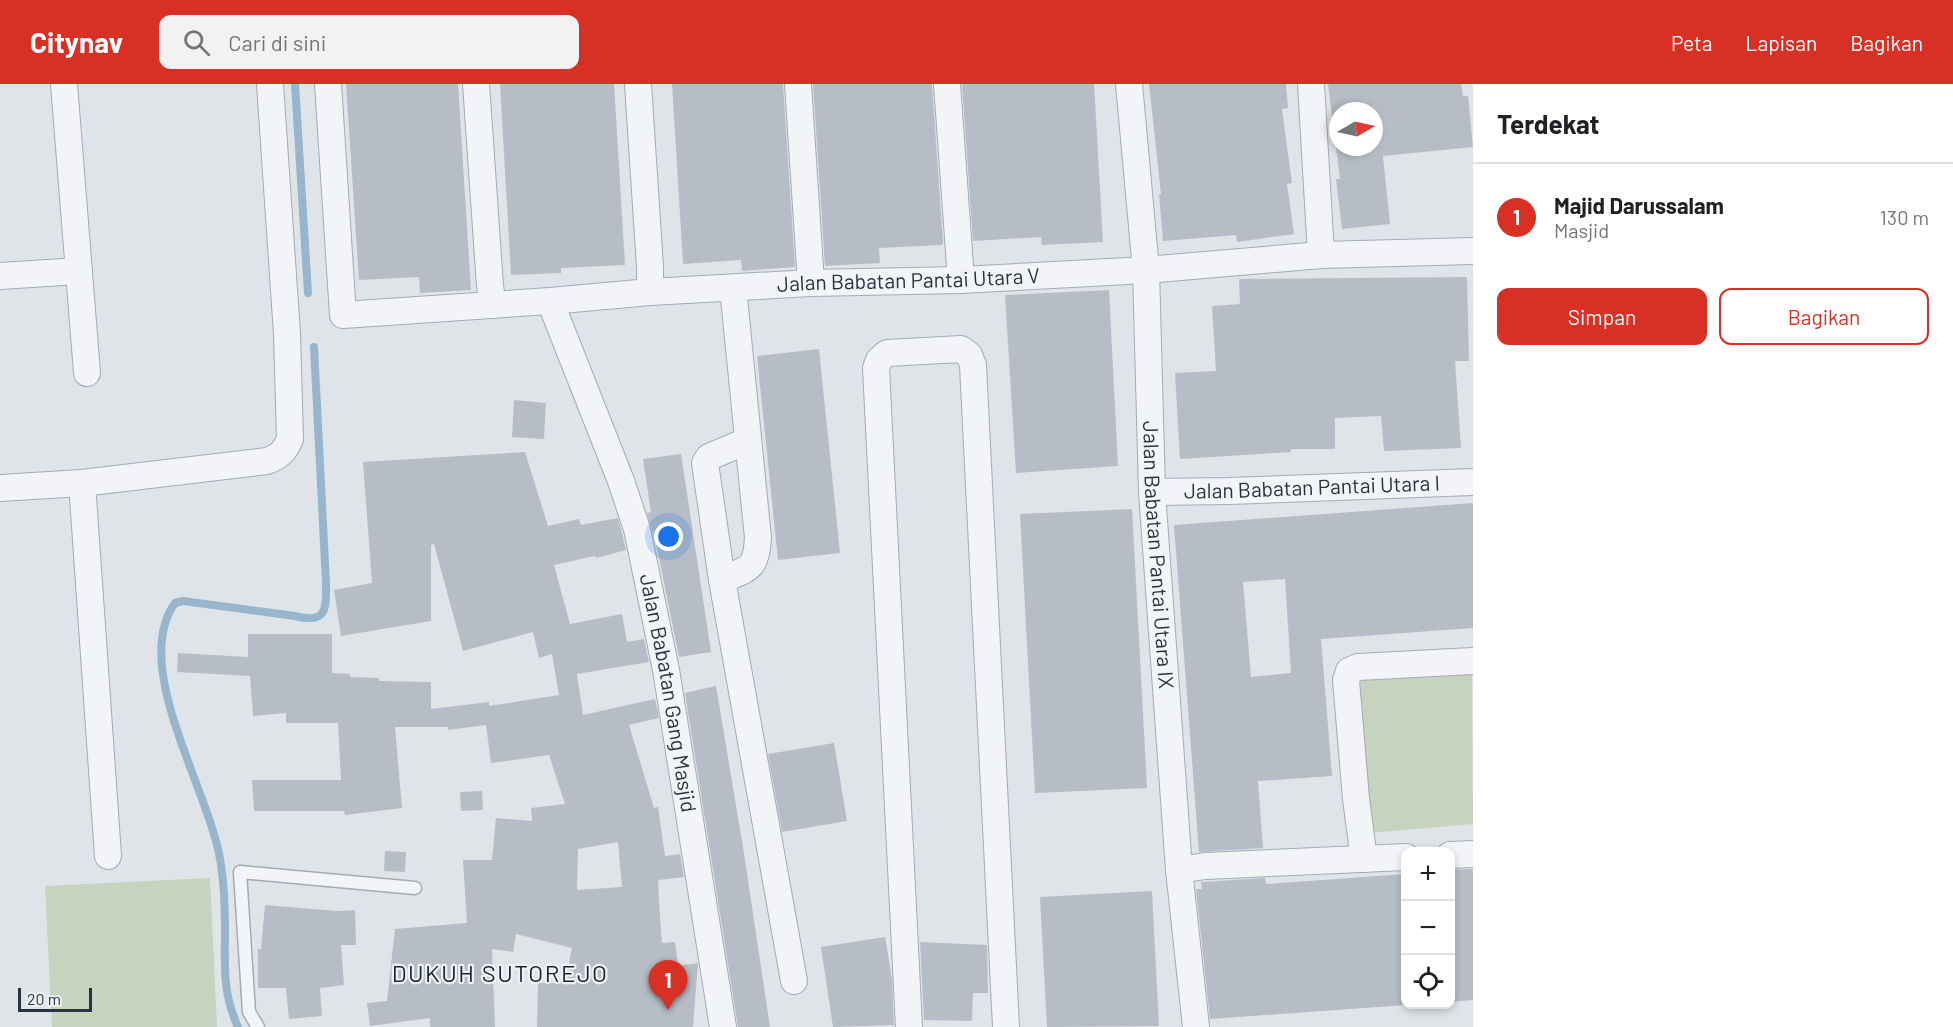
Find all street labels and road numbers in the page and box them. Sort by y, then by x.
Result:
street label: Jalan Babatan Pantai Utara V [776,262,1040,296]
street label: Jalan Babatan Pantai Utara IX [1139,421,1180,690]
street label: Jalan Babatan Pantai Utara I [1184,469,1440,503]
street label: Jalan Babatan Gang Masjid [635,571,703,814]

